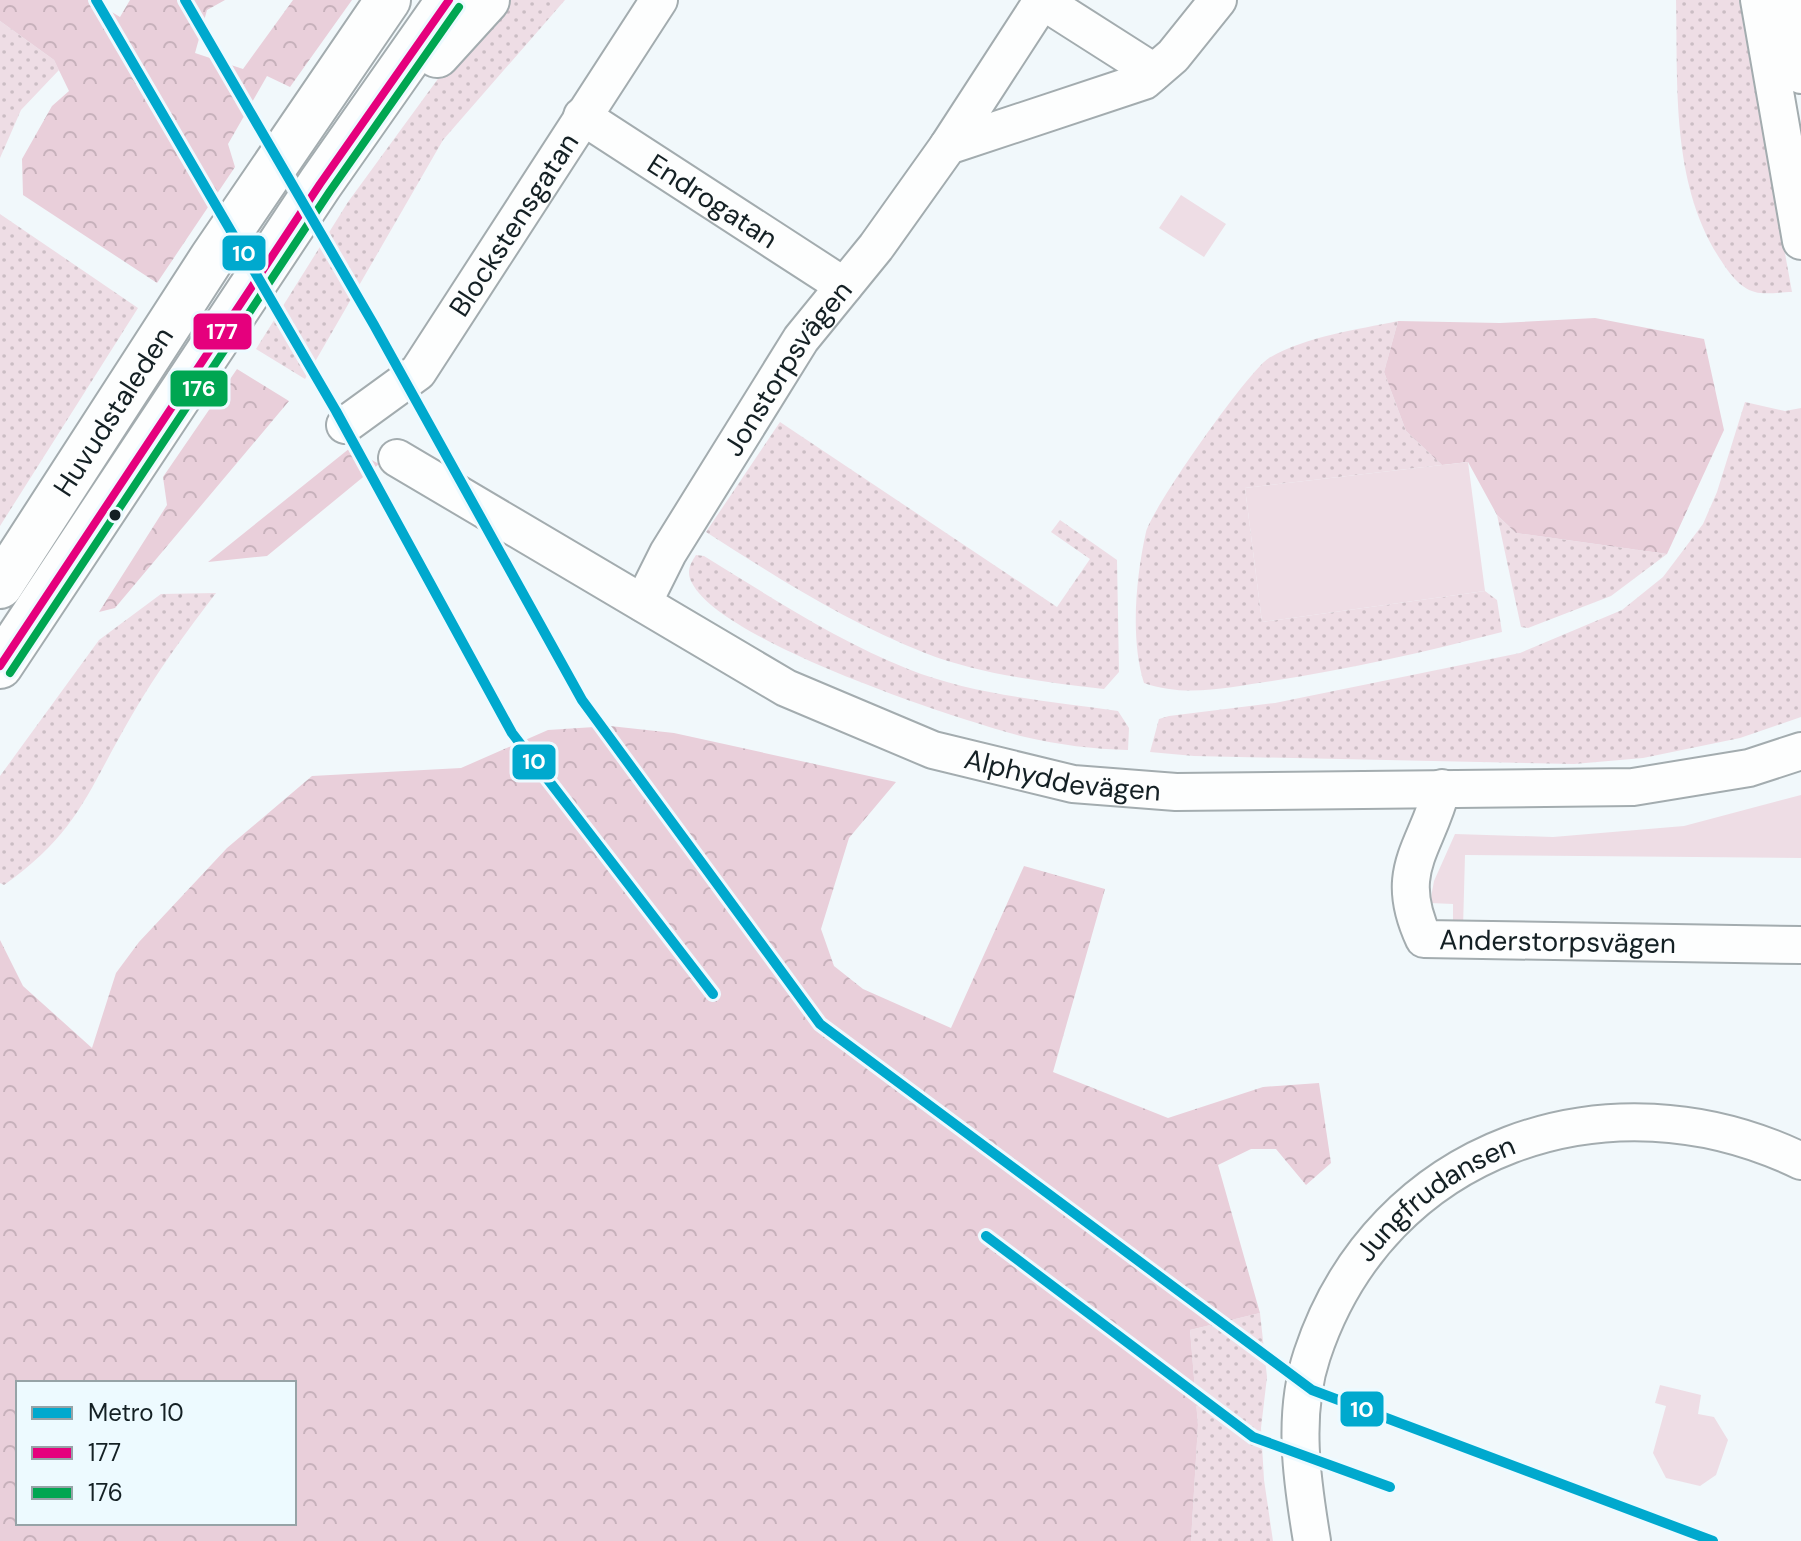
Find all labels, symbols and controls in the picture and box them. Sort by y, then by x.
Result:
street label: Blockstensgatan [440,125,587,323]
street label: Endrogatan [641,145,785,257]
line badge: 10 [221,234,267,272]
text: 10 [232,239,256,268]
street label: Jonstorpsvägen [714,273,860,463]
line badge: 177 [192,312,253,351]
text: 177 [206,317,238,346]
street label: Huvudstaleden [44,319,181,503]
line badge: 176 [169,369,229,408]
text: 176 [182,374,216,403]
unlabelled marker [107,507,123,523]
street label: Alphyddevägen [961,740,1162,809]
line badge: 10 [511,743,557,781]
text: 10 [522,747,546,776]
street label: Anderstorpsvägen [1439,921,1676,962]
street label: Jungfrudansen [1347,1126,1520,1269]
legend [16,1381,296,1525]
line badge: 10 [1339,1390,1385,1428]
text: 10 [1350,1395,1374,1424]
text: Metro 10 [88,1397,184,1428]
text: 177 [88,1437,121,1468]
text: 176 [88,1477,123,1508]

